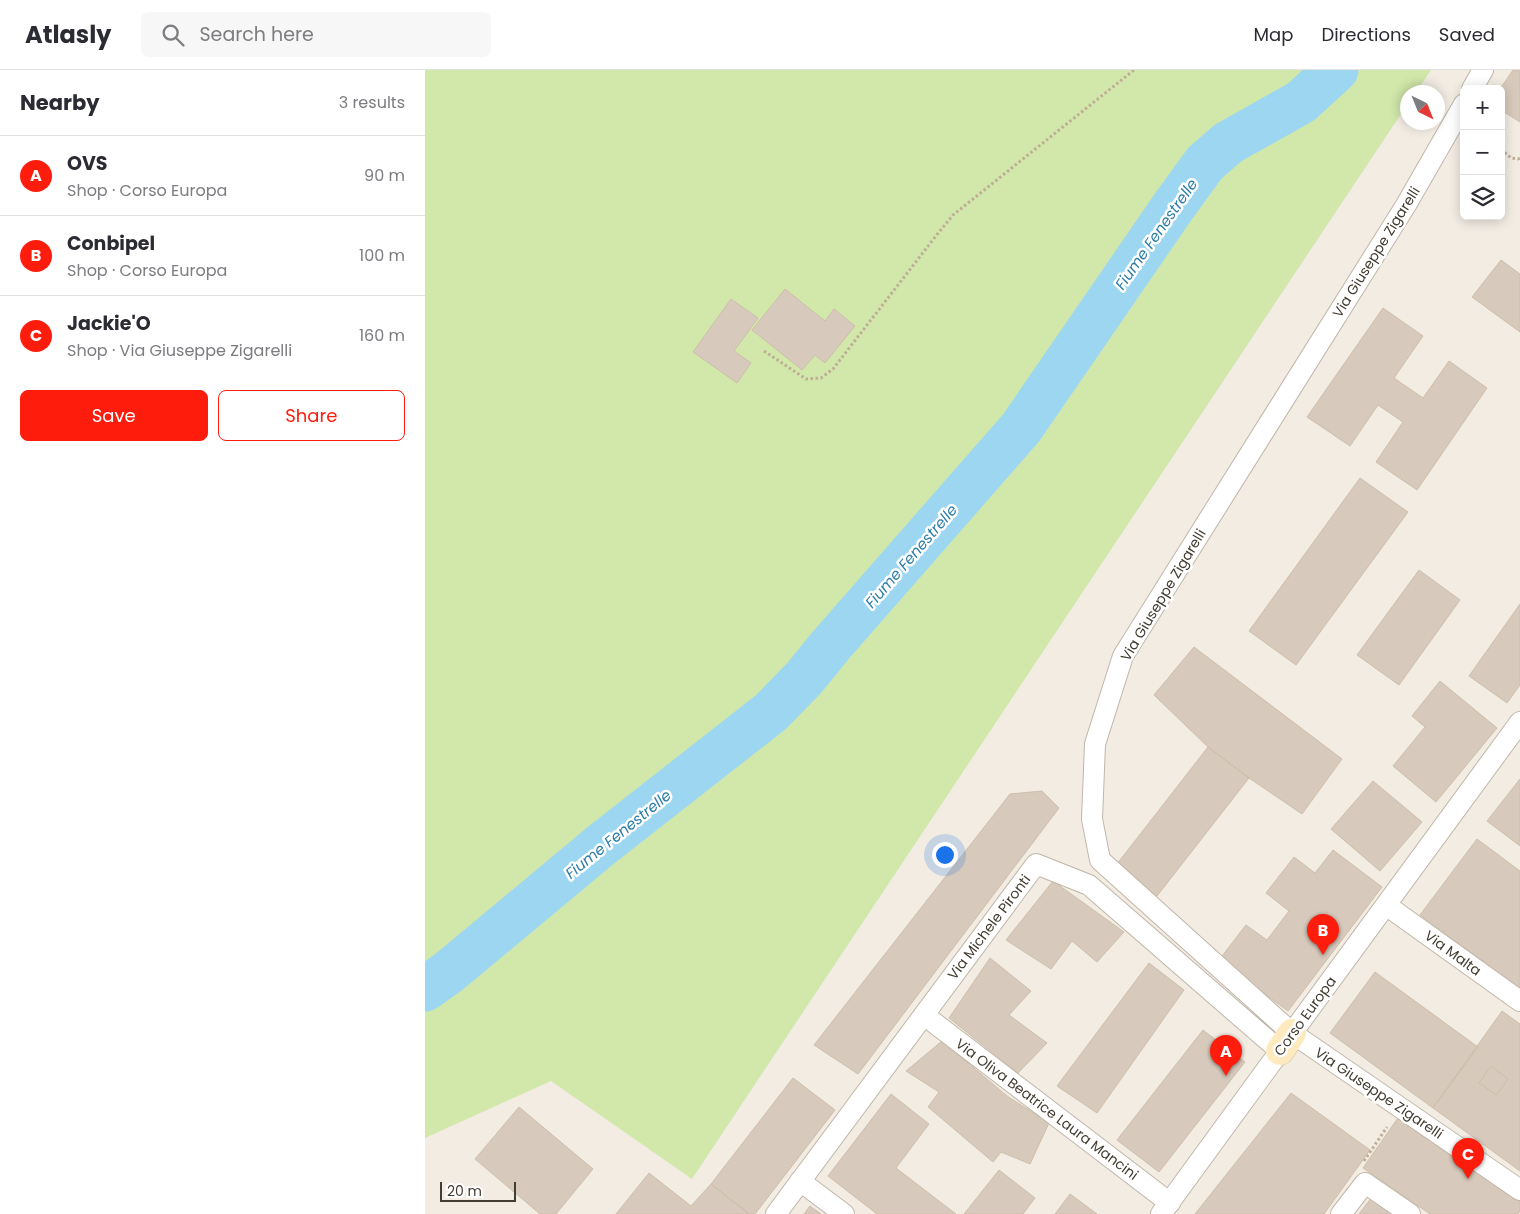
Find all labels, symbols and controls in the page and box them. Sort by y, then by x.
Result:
search box [141,12,491,57]
text: Atlasly [25,18,111,51]
icon: search [159,21,187,49]
text: Search here [199,21,314,48]
text: Map [1254,22,1293,47]
text: Directions [1321,22,1411,47]
text: Saved [1439,22,1495,47]
north arrow [1400,85,1445,130]
map controls [1460,85,1505,220]
button: + [1460,85,1505,130]
text: Nearby [20,88,100,117]
text: 3 results [339,91,405,114]
button: − [1460,130,1505,175]
text: OVS [67,150,108,177]
text: A [30,164,42,187]
text: 90 m [364,164,405,187]
water label: Fiume Fenestrelle [1110,174,1202,294]
button: layers [1460,175,1505,220]
text: Shop · Corso Europa [67,179,227,202]
street label: Via Giuseppe Zigarelli [1328,183,1424,321]
text: Conbipel [67,230,155,257]
text: B [31,244,41,267]
text: 100 m [359,244,405,267]
text: Shop · Corso Europa [67,259,227,282]
text: Jackie'O [67,310,151,337]
text: C [30,324,42,347]
text: 160 m [359,324,405,347]
text: Shop · Via Giuseppe Zigarelli [67,339,292,362]
button: Save [20,390,208,441]
button: Share [218,390,405,441]
water label: Fiume Fenestrelle [860,500,962,612]
street label: Via Giuseppe Zigarelli [1116,525,1210,665]
water label: Fiume Fenestrelle [561,785,675,883]
your location [932,842,958,868]
street label: Via Michele Pironti [943,870,1035,984]
pin: B [1307,914,1339,955]
street label: Via Malta [1421,926,1485,980]
street label: Corso Europa [1269,972,1341,1060]
street label: Via Oliva Beatrice Laura Mancini [951,1034,1143,1184]
pin: A [1210,1035,1242,1076]
street label: Via Giuseppe Zigarelli [1311,1043,1447,1143]
pin: C [1452,1138,1484,1179]
scale bar [440,1179,516,1202]
text: 20 m [447,1181,482,1201]

